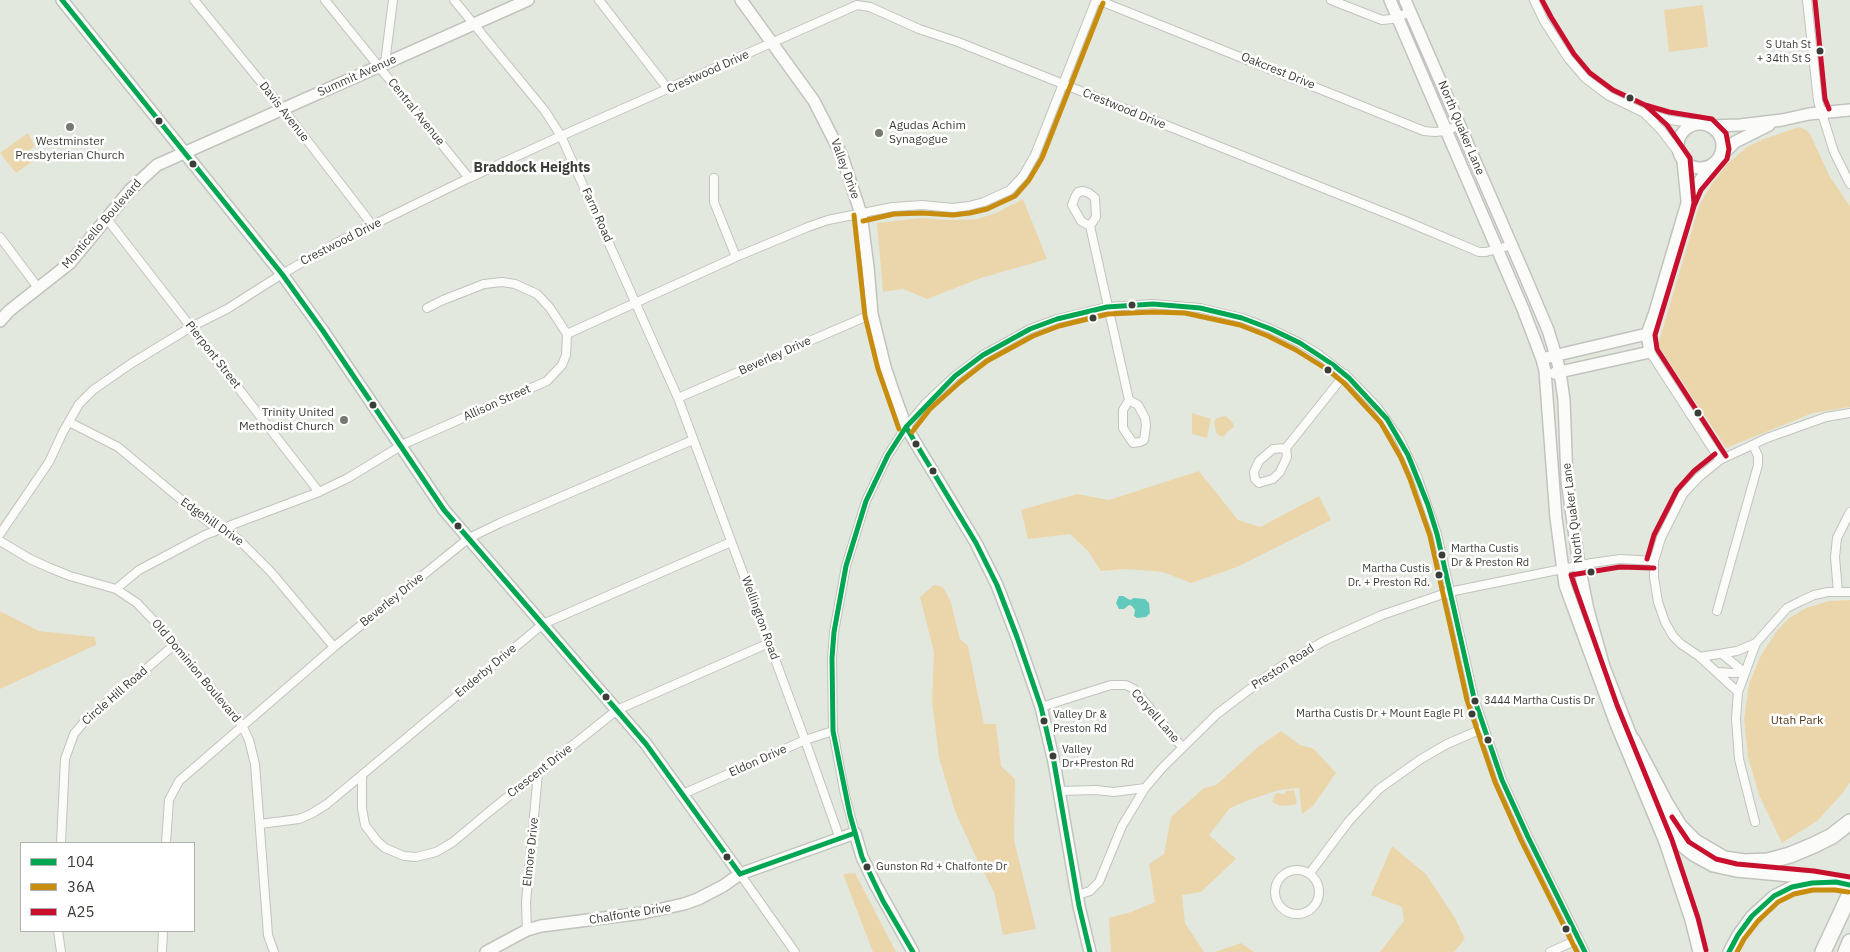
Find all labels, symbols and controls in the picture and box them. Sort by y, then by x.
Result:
place label: S Utah St + 34th St S [1757,38,1811,64]
marker: S Utah St + 34th St S [1815,46,1825,56]
street label: Crestwood Drive [665,47,751,97]
street label: Oakcrest Drive [1239,50,1317,92]
street label: Summit Avenue [315,52,399,100]
street label: Central Avenue [385,76,447,148]
street label: Davis Avenue [256,79,312,145]
street label: North Quaker Lane [1435,79,1487,177]
street label: Crestwood Drive [1080,86,1168,132]
unlabelled marker [1625,93,1635,103]
unlabelled marker [154,116,164,126]
place label: Agudas Achim Synagogue [889,119,966,147]
marker: Westminster Presbyterian Church [64,121,76,133]
marker: Agudas Achim Synagogue [873,127,885,139]
place label: Westminster Presbyterian Church [15,135,125,163]
street label: Valley Drive [827,137,863,201]
unlabelled marker [188,159,198,169]
district label: Braddock Heights [474,160,590,176]
street label: Monticello Boulevard [59,176,145,272]
street label: Farm Road [579,186,615,244]
street label: Crestwood Drive [298,215,384,269]
unlabelled marker [1127,300,1137,310]
unlabelled marker [1088,313,1098,323]
street label: Pierpont Street [182,318,244,392]
street label: Beverley Drive [737,334,813,378]
unlabelled marker [1323,365,1333,375]
street label: Allison Street [461,382,533,424]
unlabelled marker [368,400,378,410]
place label: Trinity United Methodist Church [239,406,334,434]
unlabelled marker [1693,408,1703,418]
marker: Trinity United Methodist Church [338,414,350,426]
unlabelled marker [911,439,921,449]
street label: North Quaker Lane [1560,462,1586,564]
unlabelled marker [928,466,938,476]
street label: Edgehill Drive [178,495,246,549]
unlabelled marker [453,521,463,531]
place label: Martha Custis Dr & Preston Rd [1451,542,1529,568]
marker: Martha Custis Dr & Preston Rd [1437,550,1447,560]
place label: Martha Custis Dr. + Preston Rd. [1348,562,1430,588]
unlabelled marker [1586,567,1596,577]
street label: Beverley Drive [357,570,427,630]
marker: Martha Custis Dr. + Preston Rd. [1434,570,1444,580]
street label: Wellington Road [738,574,782,662]
street label: Old Dominion Boulevard [149,616,243,726]
street label: Enderby Drive [453,641,519,701]
street label: Preston Road [1249,641,1317,693]
street label: Circle Hill Road [79,664,151,728]
street label: Coryell Lane [1128,686,1182,746]
unlabelled marker [601,692,611,702]
place label: 3444 Martha Custis Dr [1484,694,1595,708]
marker: 3444 Martha Custis Dr [1470,696,1480,706]
place label: Martha Custis Dr + Mount Eagle Pl [1296,707,1463,721]
place label: Valley Dr & Preston Rd [1053,708,1107,734]
marker: Martha Custis Dr + Mount Eagle Pl [1467,709,1477,719]
park label: Utah Park [1771,714,1823,728]
marker: Valley Dr & Preston Rd [1039,716,1049,726]
unlabelled marker [1483,735,1493,745]
street label: Crescent Drive [505,741,575,801]
street label: Eldon Drive [727,742,789,780]
place label: Valley Dr+Preston Rd [1062,743,1134,769]
marker: Valley Dr+Preston Rd [1048,751,1058,761]
street label: Elmore Drive [520,817,542,887]
legend [20,842,195,932]
text: 104 [67,852,94,871]
unlabelled marker [722,852,732,862]
place label: Gunston Rd + Chalfonte Dr [876,860,1007,874]
marker: Gunston Rd + Chalfonte Dr [862,862,872,872]
text: 36A [67,877,95,896]
street label: Chalfonte Drive [588,900,672,928]
text: A25 [67,902,95,921]
unlabelled marker [1561,924,1571,934]

